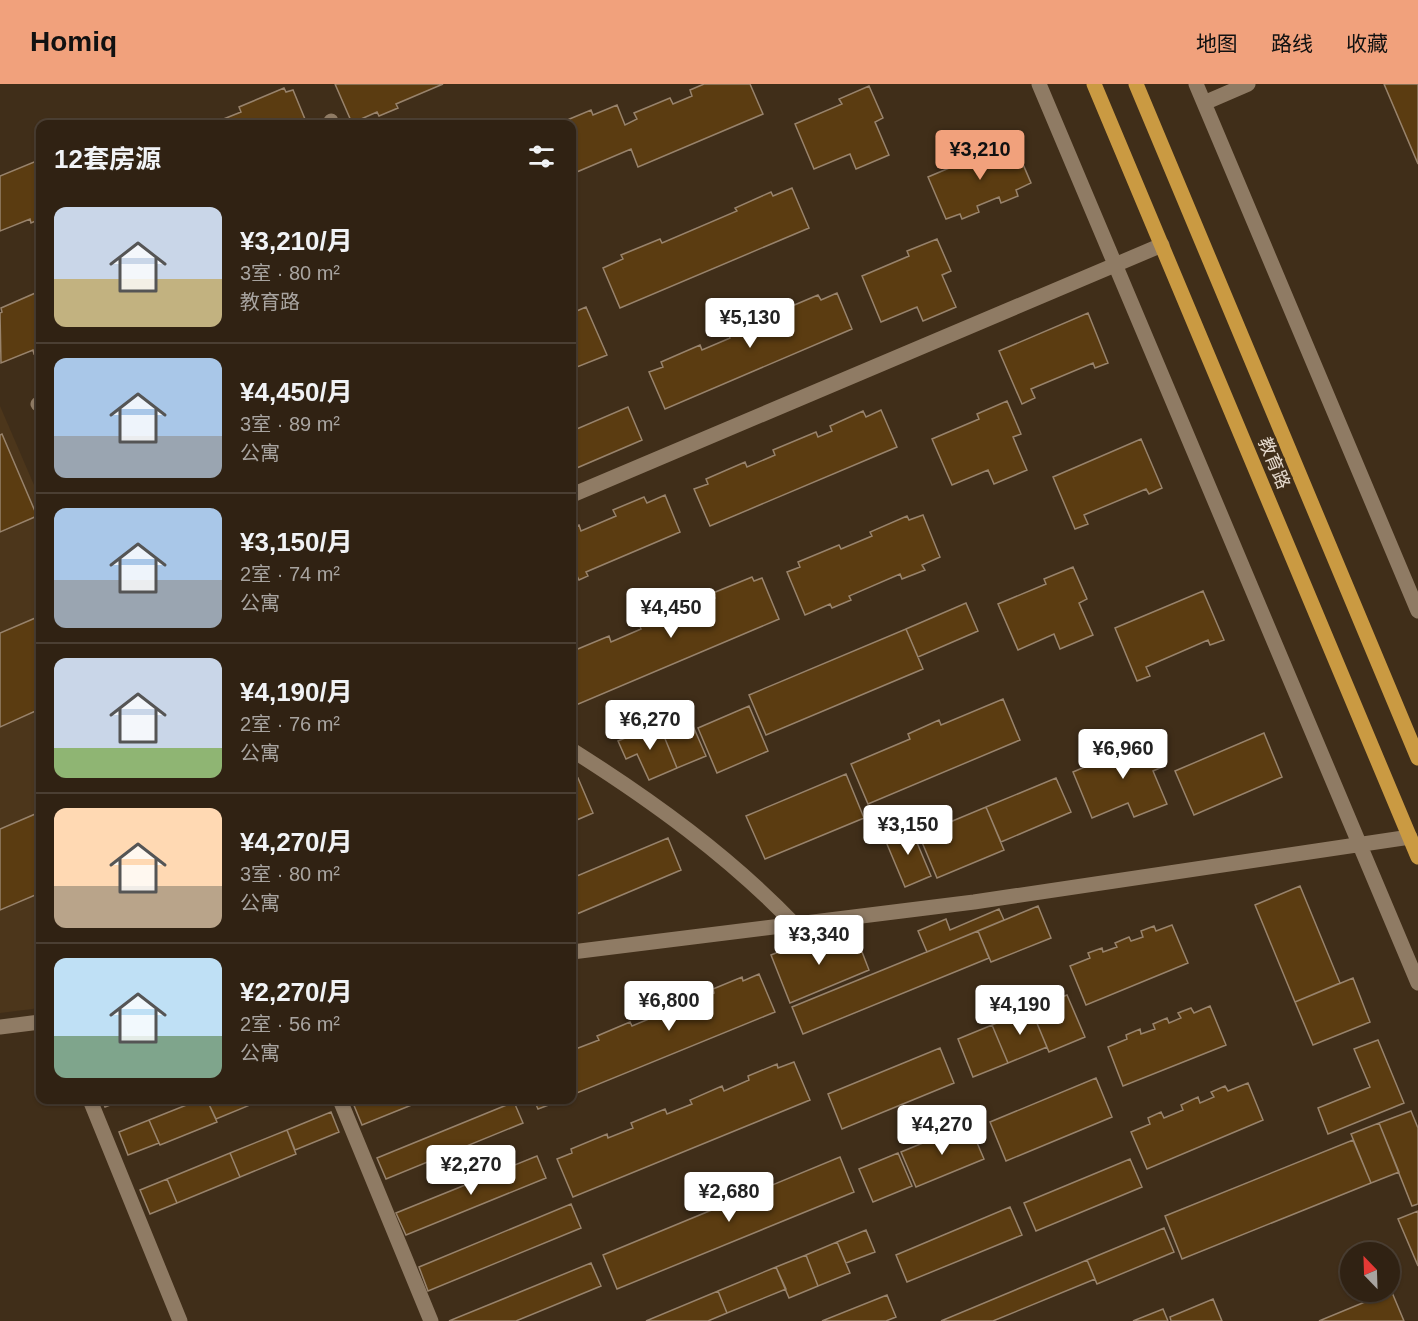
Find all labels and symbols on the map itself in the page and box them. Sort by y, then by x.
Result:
pin: ¥3,210 [931,130,1029,181]
pin: ¥5,130 [701,298,799,349]
street label: 教育路 [1254,434,1294,492]
pin: ¥4,450 [622,588,720,639]
pin: ¥6,270 [601,700,699,751]
pin: ¥6,960 [1074,729,1172,780]
pin: ¥3,150 [859,805,957,856]
pin: ¥3,340 [770,915,868,966]
pin: ¥6,800 [620,981,718,1032]
pin: ¥4,190 [971,985,1069,1036]
pin: ¥4,270 [893,1105,991,1156]
pin: ¥2,270 [422,1145,520,1196]
pin: ¥2,680 [680,1172,778,1223]
north arrow [1340,1242,1400,1302]

